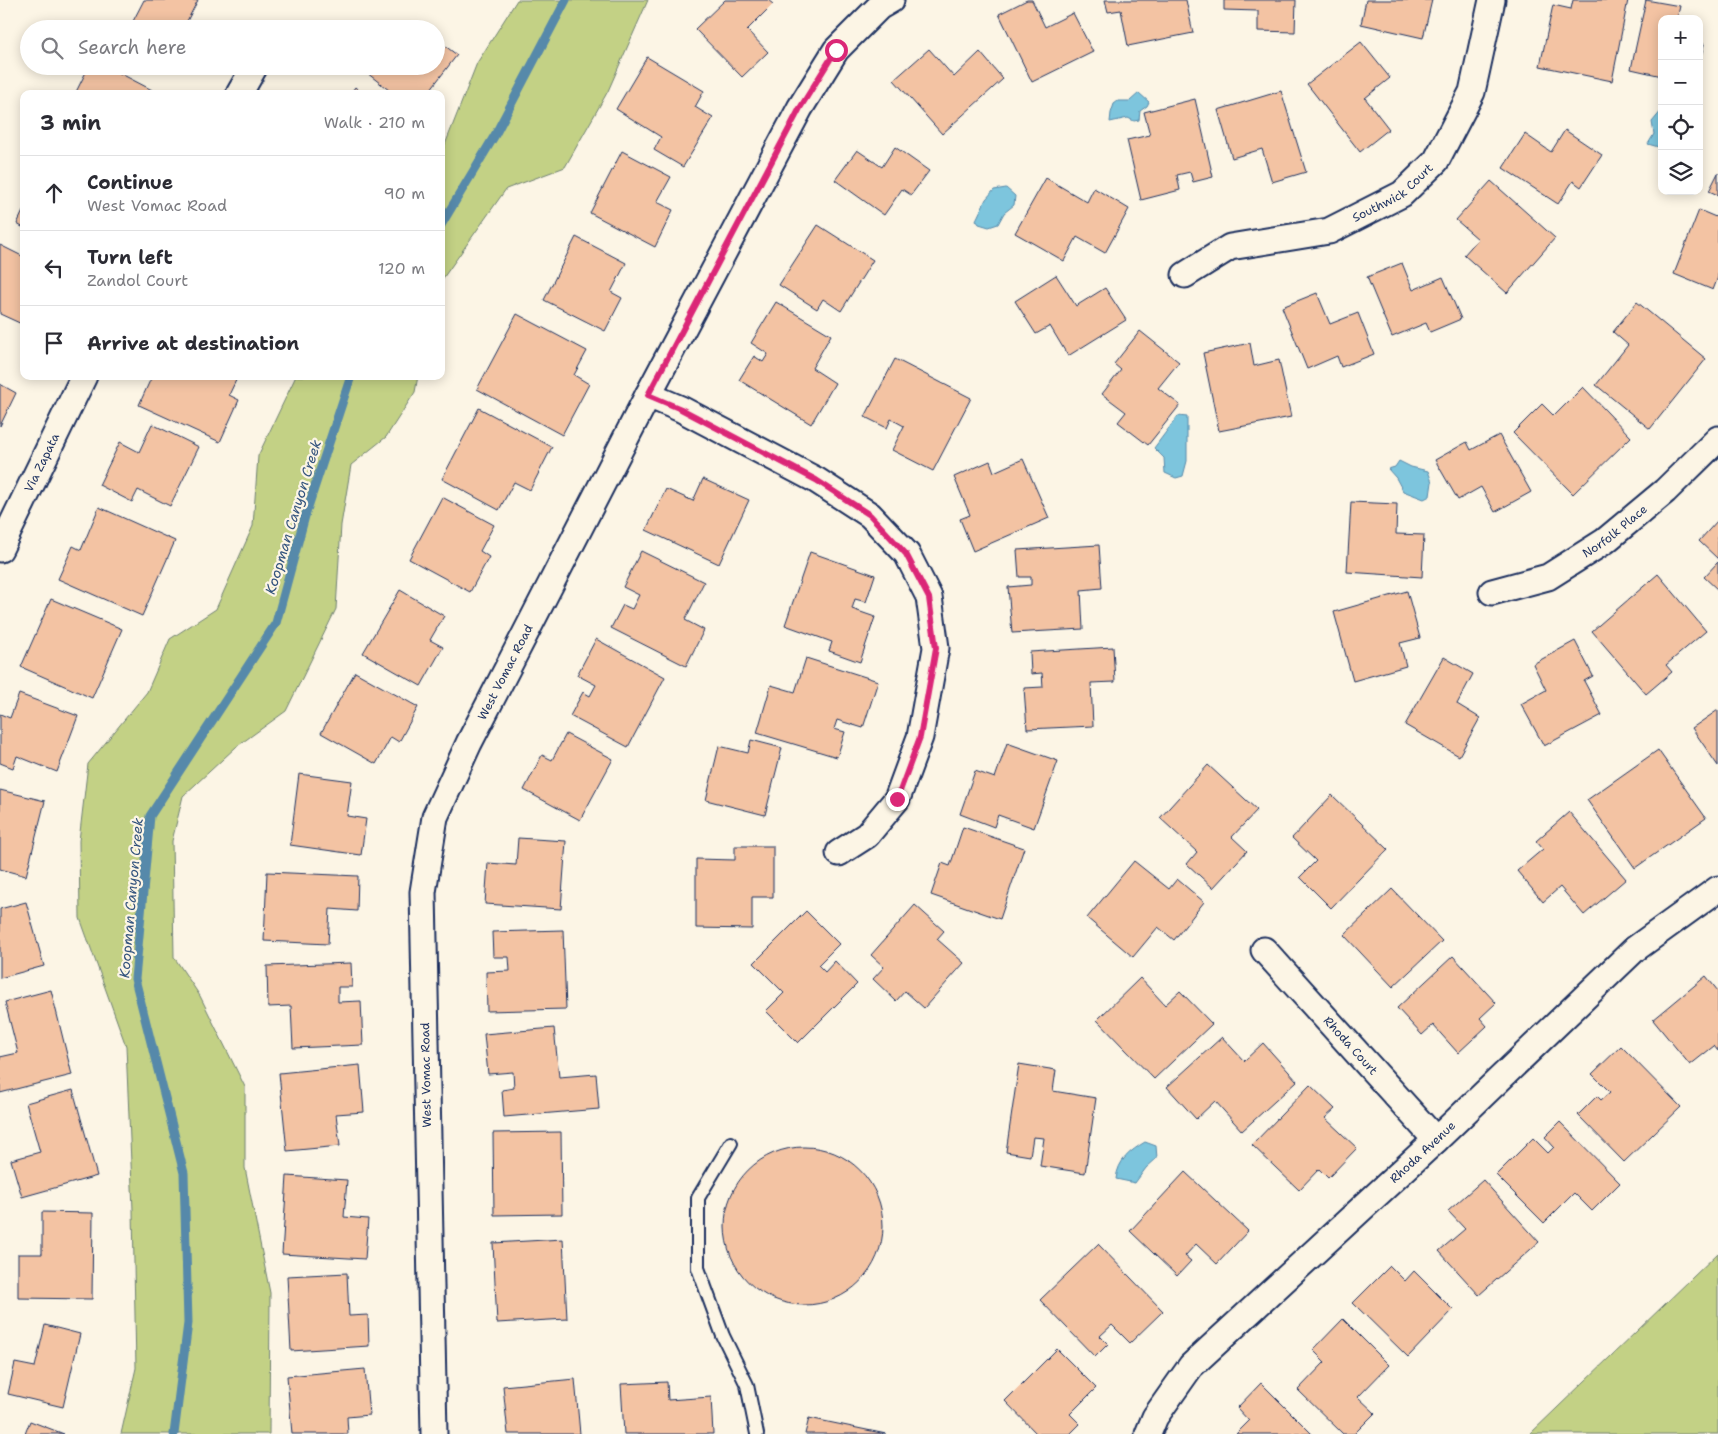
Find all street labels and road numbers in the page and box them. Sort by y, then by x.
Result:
street label: Southwick Court [1350,160,1437,226]
street label: Via Zapata [21,430,63,495]
street label: Norfolk Place [1579,501,1651,561]
street label: West Vomac Road [474,621,537,723]
street label: Rhoda Court [1320,1013,1381,1078]
street label: West Vomac Road [417,1022,435,1128]
street label: Rhoda Avenue [1386,1117,1459,1187]

